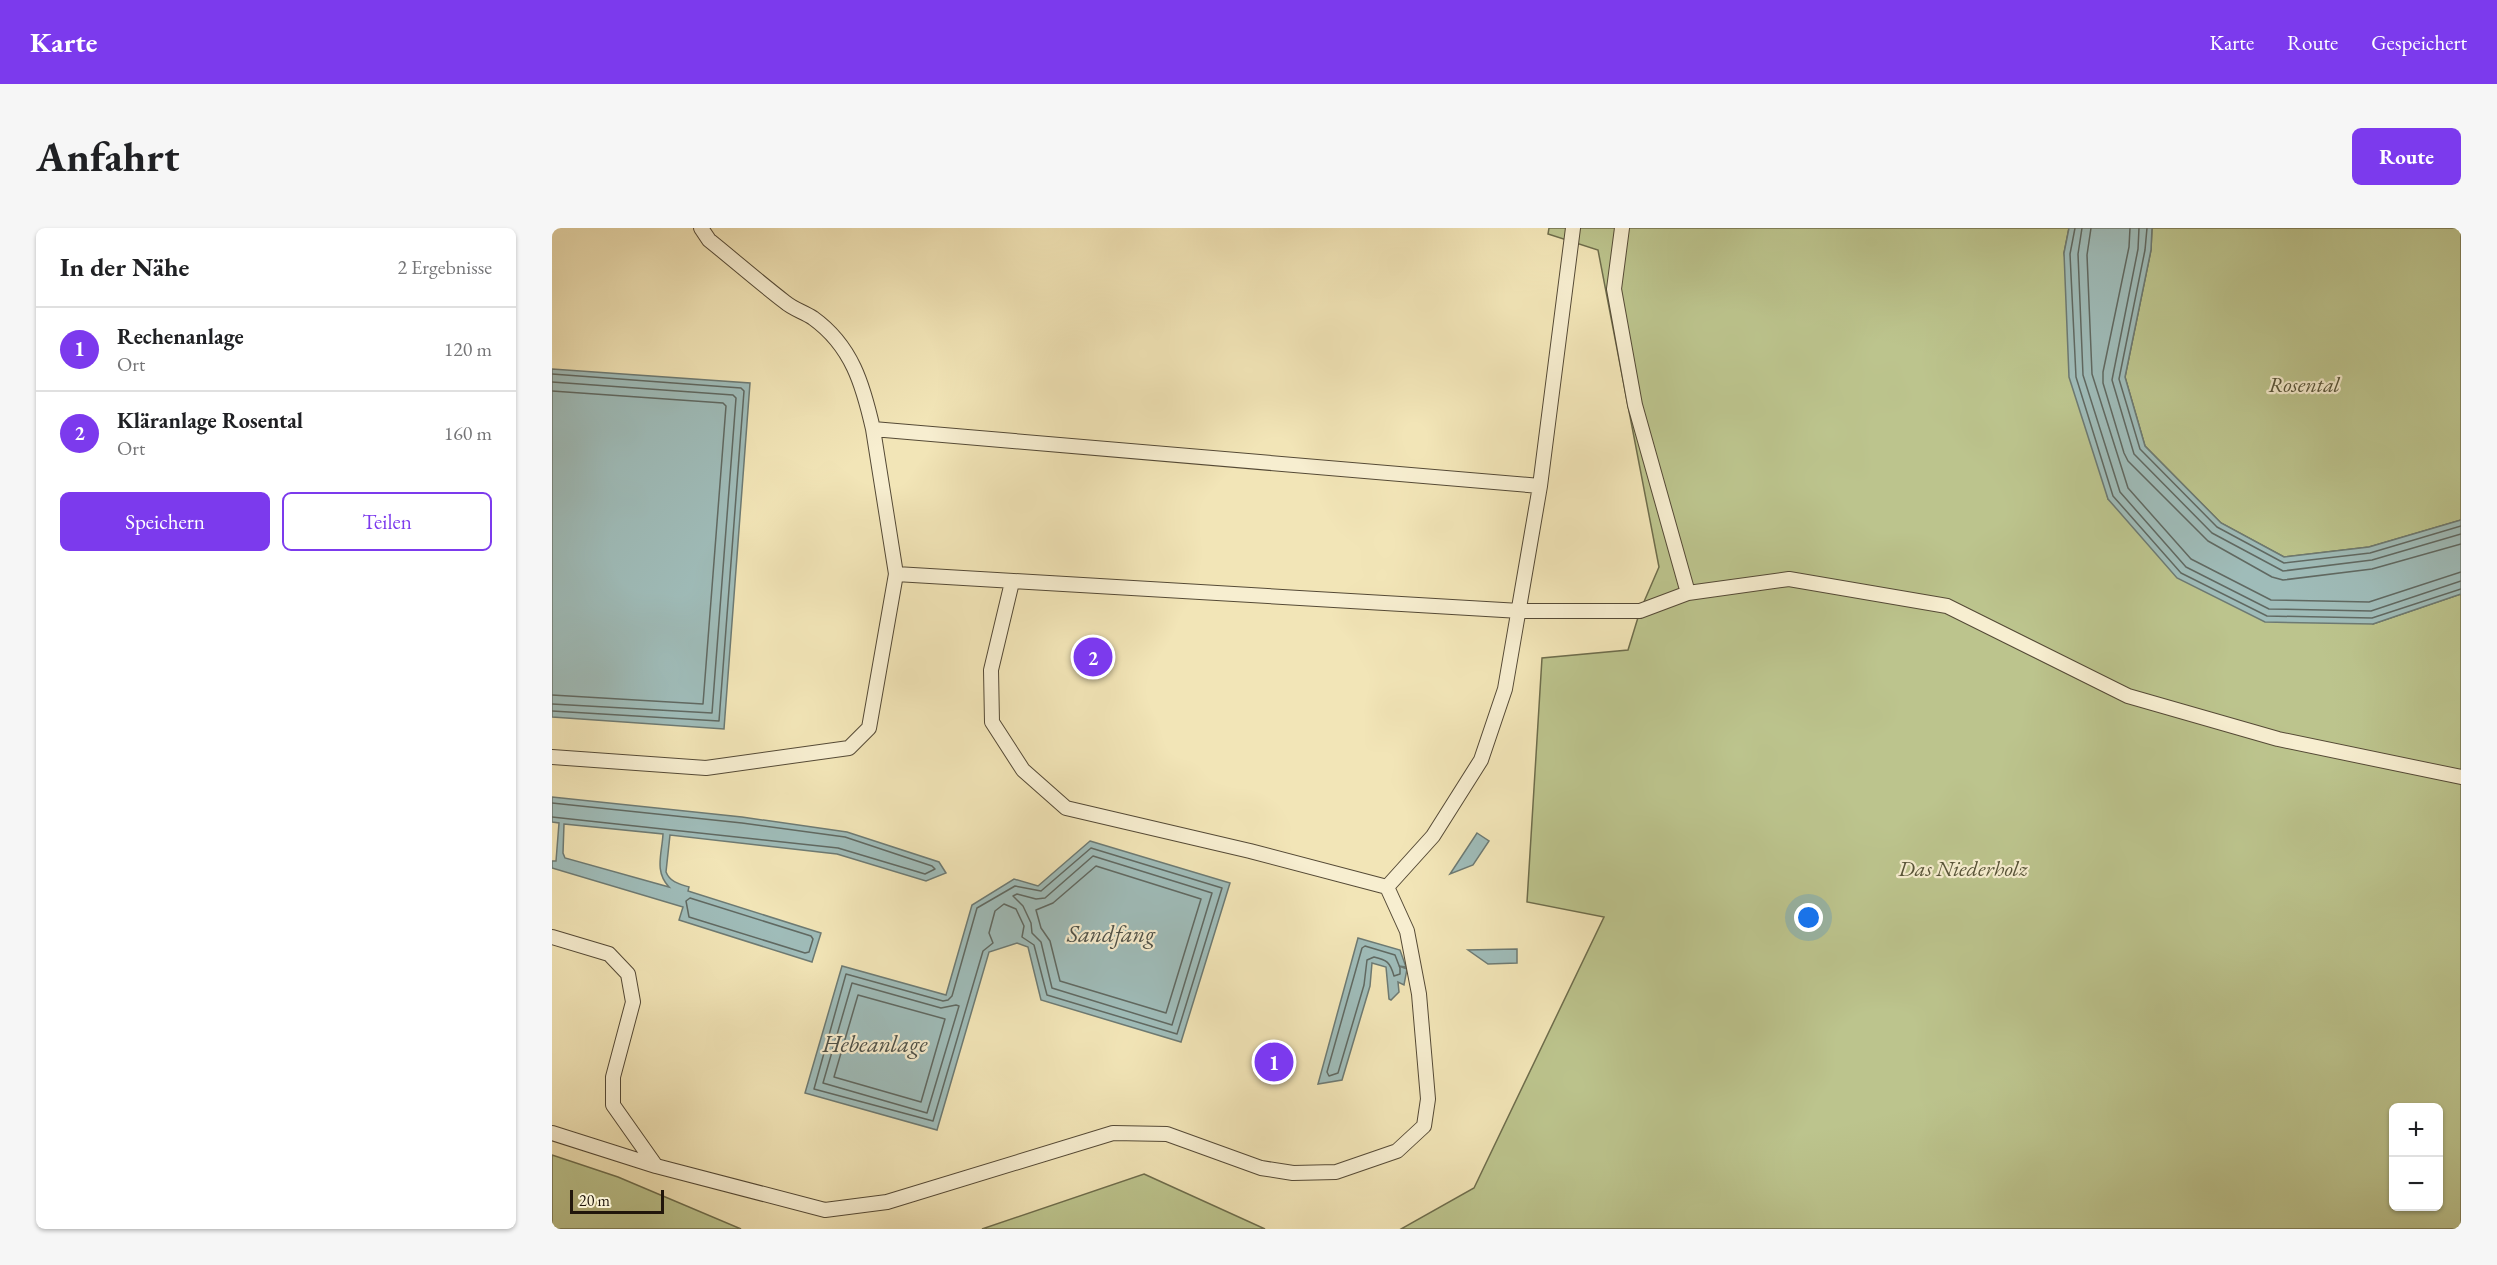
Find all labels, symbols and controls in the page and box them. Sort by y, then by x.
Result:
text: Karte [30,24,97,60]
text: Karte [2210,29,2254,56]
text: Route [2287,29,2338,56]
text: Gespeichert [2371,29,2467,56]
button: Route [2352,128,2461,185]
text: Anfahrt [36,129,179,184]
text: In der Nähe [60,250,189,284]
text: 2 Ergebnisse [397,254,492,280]
text: Rechenanlage [117,322,244,351]
text: 1 [74,336,85,362]
text: 120 m [444,336,492,362]
text: Ort [117,351,145,377]
park label: Rosental [2268,370,2341,399]
text: Kläranlage Rosental [117,406,303,435]
text: 2 [74,420,85,446]
text: 160 m [444,420,492,446]
text: Ort [117,435,145,461]
button: Speichern [60,492,270,551]
button: Teilen [282,492,492,551]
pin: 2 [1074,634,1112,680]
park label: Das Niederholz [1897,854,2028,883]
your location [1794,903,1823,932]
water label: Sandfang [1066,918,1156,949]
water label: Hebeanlage [822,1028,928,1059]
pin: 1 [1254,1040,1294,1084]
map controls [2389,1103,2443,1211]
button: + [2389,1103,2443,1157]
button: − [2389,1157,2443,1211]
scale bar [570,1187,664,1214]
text: 20 m [579,1190,610,1211]

